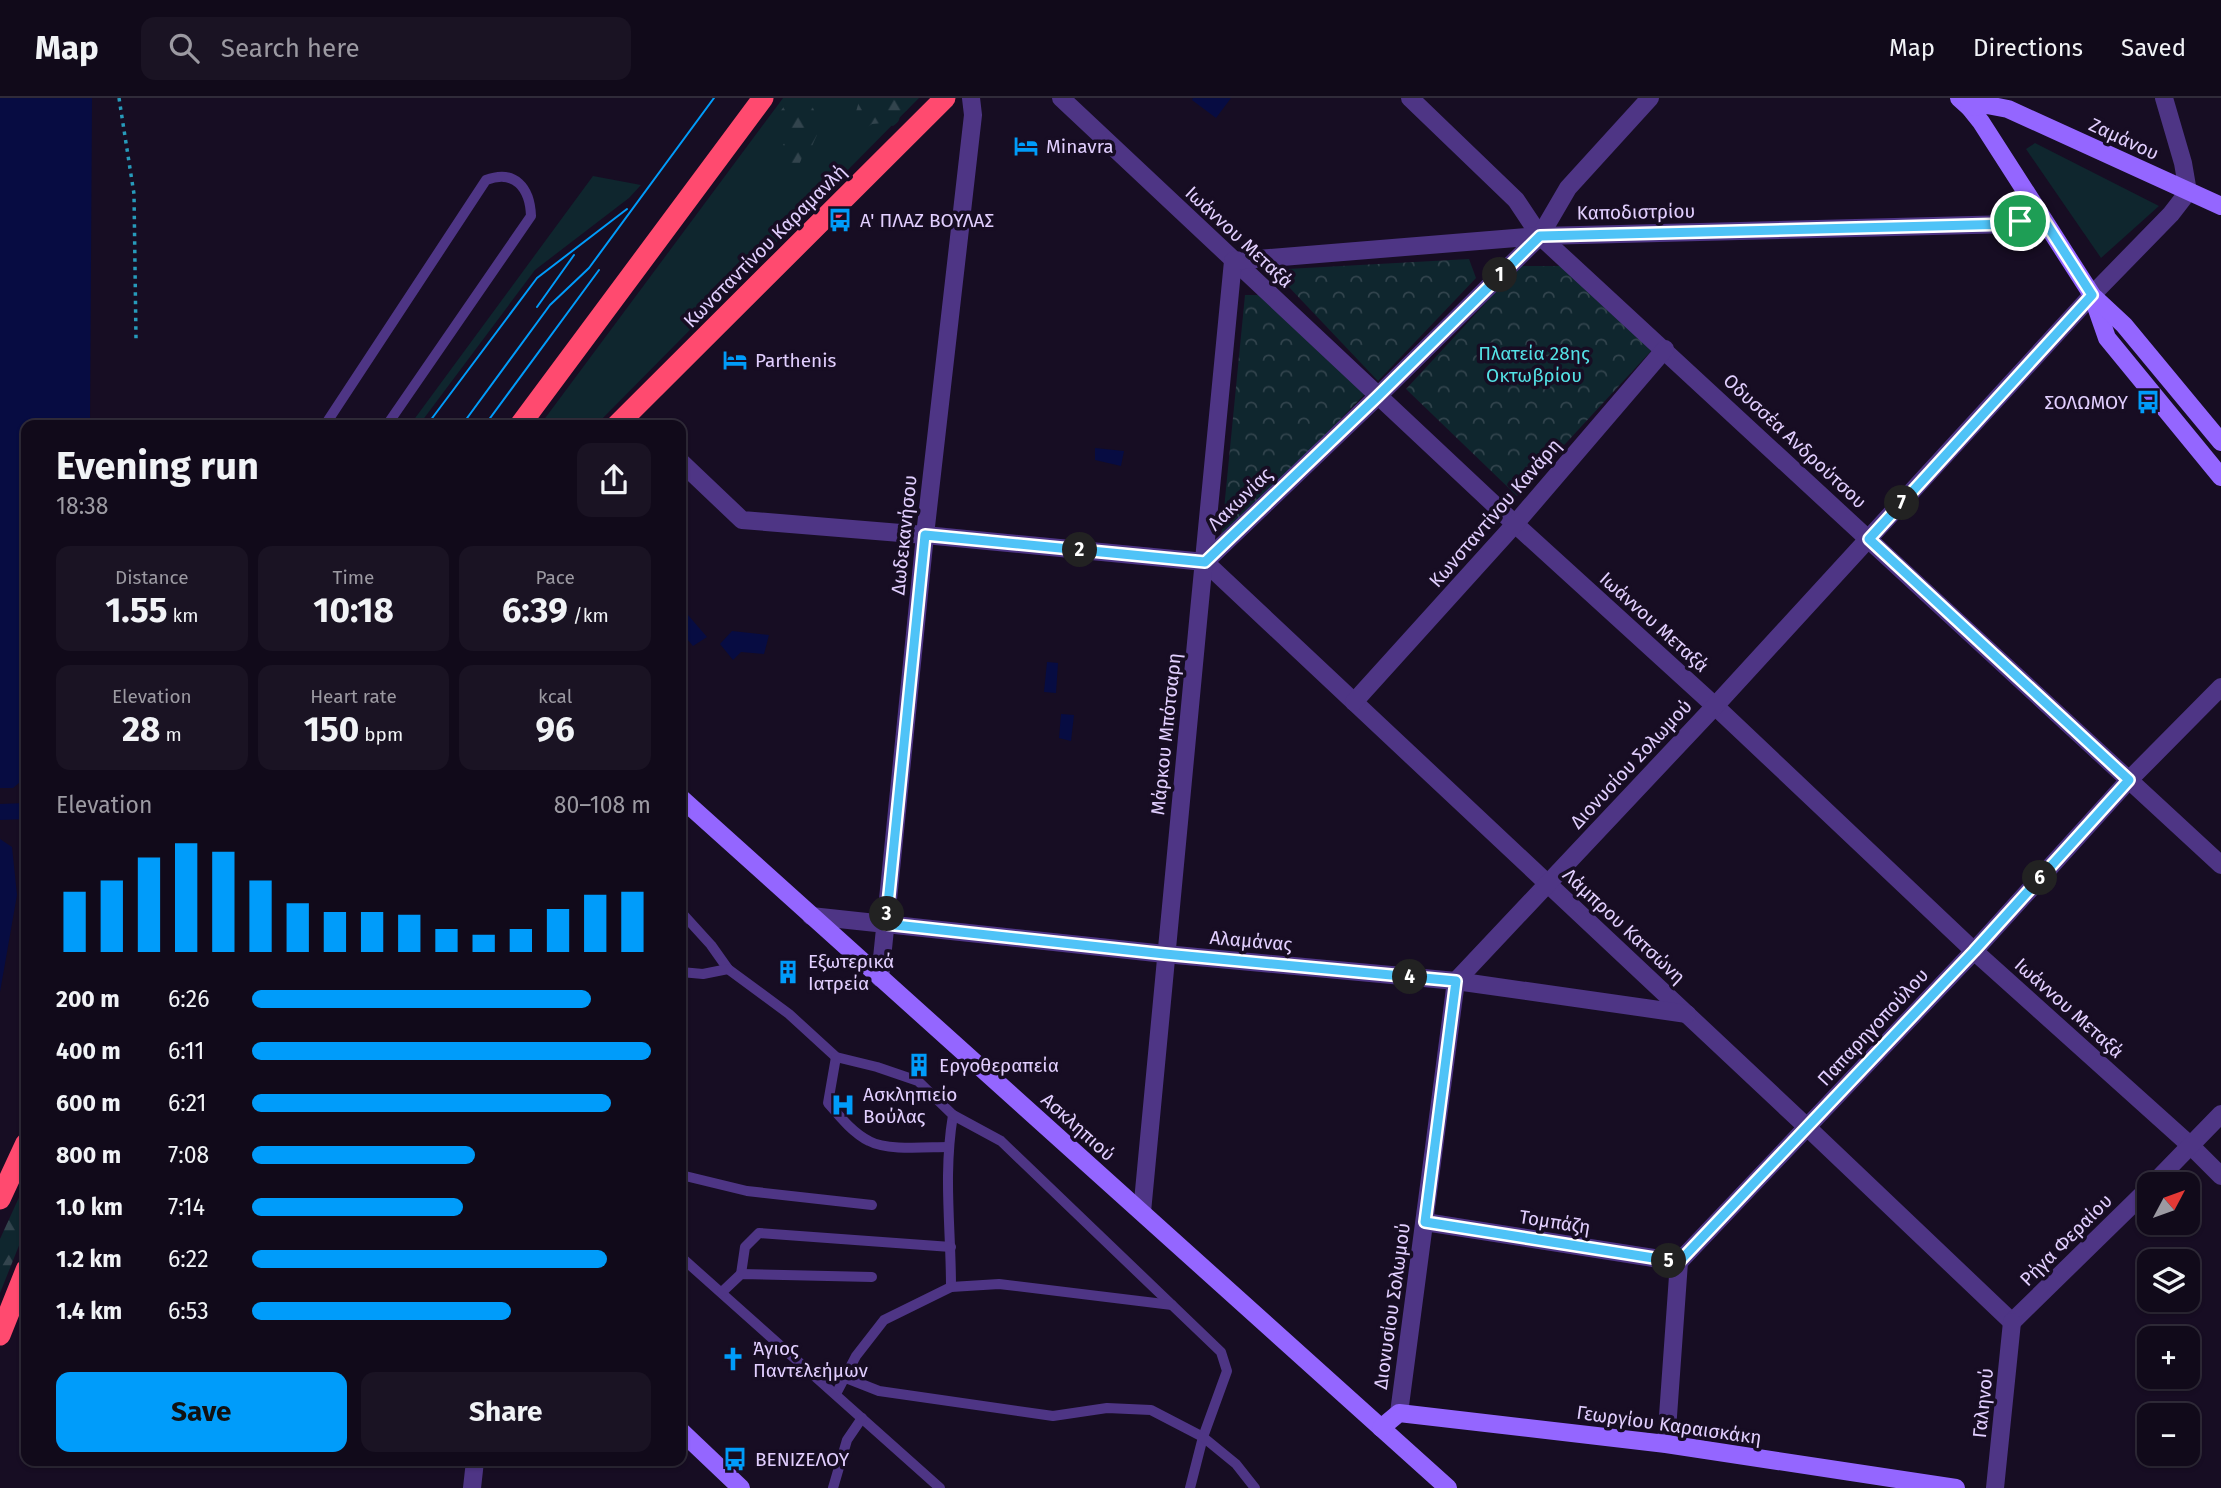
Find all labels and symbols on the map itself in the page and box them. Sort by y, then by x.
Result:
street label: Ζαμάνου [2086,113,2162,165]
hotel icon: Minavra [1012,132,1040,160]
place label: Minavra [1046,135,1114,158]
street label: Κωνσταντίνου Καραμανλή [679,160,851,332]
street label: Ιωάννου Μεταξά [1180,181,1298,293]
pin [1990,191,2050,251]
street label: Καποδιστρίου [1577,199,1695,225]
bus stop icon: Α' ΠΛΑΖ ΒΟΥΛΑΣ [826,206,854,234]
place label: Α' ΠΛΑΖ ΒΟΥΛΑΣ [860,209,994,232]
pin: 1 [1482,258,1518,292]
park label: Πλατεία 28ης Οκτωβρίου [1478,342,1590,387]
hotel icon: Parthenis [721,346,749,374]
place label: Parthenis [755,349,837,372]
street label: Οδυσσέα Ανδρούτσου [1719,369,1871,513]
bus stop icon: ΣΟΛΩΜΟΥ [2134,388,2162,416]
place label: ΣΟΛΩΜΟΥ [2044,391,2129,414]
street label: Κωνσταντίνου Κανάρη [1424,434,1566,592]
street label: Λακωνίας [1203,462,1277,535]
street label: Δωδεκανήσου [886,474,922,596]
pin: 7 [1884,486,1920,520]
pin: 2 [1062,532,1098,568]
street label: Ιωάννου Μεταξά [1595,567,1713,677]
street label: Μάρκου Μπότσαρη [1146,652,1186,816]
street label: Διονυσίου Σολωμού [1565,695,1697,833]
pin: 6 [2022,860,2058,896]
street label: Λάμπρου Κατσώνη [1558,863,1690,989]
pin: 3 [870,896,904,932]
street label: Αλαμάνας [1209,926,1293,956]
place label: Εξωτερικά Ιατρεία [808,950,894,995]
street label: Ιωάννου Μεταξά [2010,953,2128,1063]
building icon: Εξωτερικά Ιατρεία [774,958,802,986]
pin: 4 [1392,960,1428,994]
street label: Παπαρηγοπούλου [1813,963,1933,1091]
building icon: Εργοθεραπεία [905,1051,933,1079]
place label: Εργοθεραπεία [939,1054,1059,1077]
place label: Ασκληπιείο Βούλας [863,1083,957,1128]
street label: Ασκληπιού [1036,1088,1120,1166]
hospital icon: Ασκληπιείο Βούλας [829,1091,857,1119]
north arrow [2137,1172,2200,1236]
street label: Ρήγα Φεραίου [2015,1189,2117,1291]
street label: Τομπάζη [1518,1205,1592,1239]
street label: Διονυσίου Σολωμού [1369,1221,1415,1391]
pin: 5 [1652,1244,1686,1278]
place label: Άγιος Παντελεήμων [753,1337,868,1382]
church icon: Άγιος Παντελεήμων [719,1345,747,1373]
street label: Γαληνού [1968,1367,1998,1439]
street label: Γεωργίου Καραισκάκη [1575,1401,1763,1449]
bus stop icon: ΒΕΝΙΖΕΛΟΥ [721,1445,749,1473]
place label: ΒΕΝΙΖΕΛΟΥ [755,1448,850,1471]

